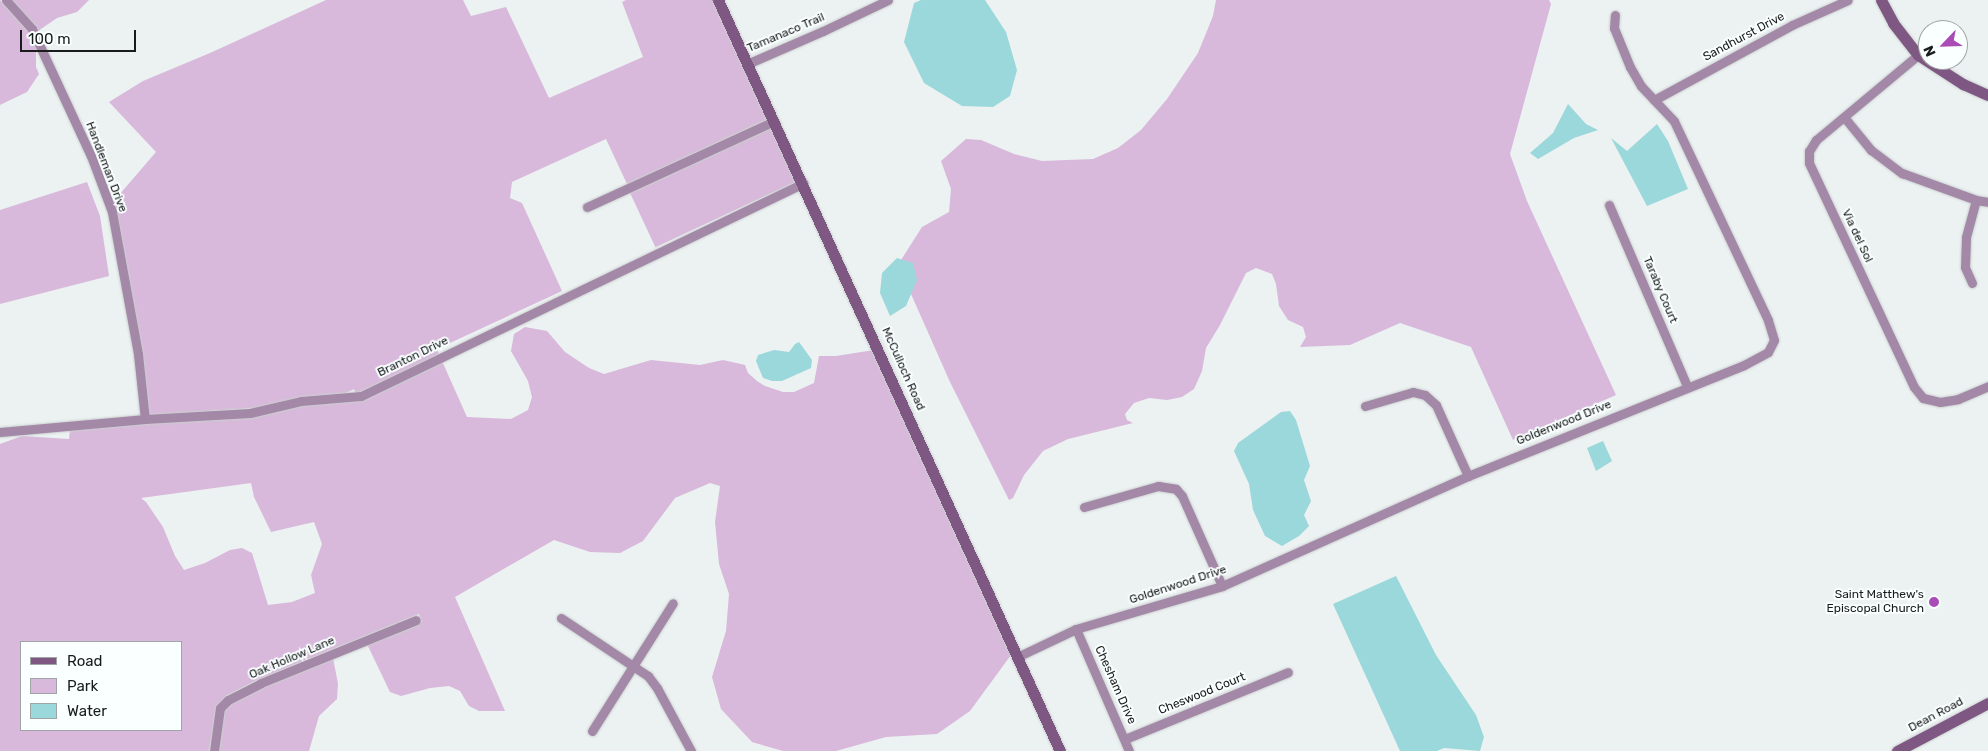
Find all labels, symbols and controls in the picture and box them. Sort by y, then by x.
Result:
street label: Sandhurst Drive [1701,9,1787,65]
street label: Tamanaco Trail [745,10,827,56]
scale bar [22,20,139,52]
north arrow [1918,20,1968,70]
text: 100 m [28,30,70,48]
text: N [1920,43,1940,59]
street label: Handleman Drive [82,120,130,214]
street label: Via del Sol [1838,207,1876,265]
street label: Taraby Court [1639,254,1681,326]
street label: McCulloch Road [878,325,928,413]
street label: Branton Drive [375,334,451,380]
street label: Goldenwood Drive [1514,397,1614,449]
street label: Goldenwood Drive [1128,563,1228,607]
place label: Saint Matthew's Episcopal Church [1827,588,1924,616]
marker: Saint Matthew's Episcopal Church [1928,596,1940,608]
street label: Oak Hollow Lane [247,633,337,683]
legend [20,641,182,731]
street label: Chesham Drive [1091,643,1139,727]
text: Road [67,652,103,670]
street label: Cheswood Court [1156,670,1248,718]
text: Park [67,677,98,695]
street label: Dean Road [1906,694,1966,736]
text: Water [67,702,107,720]

